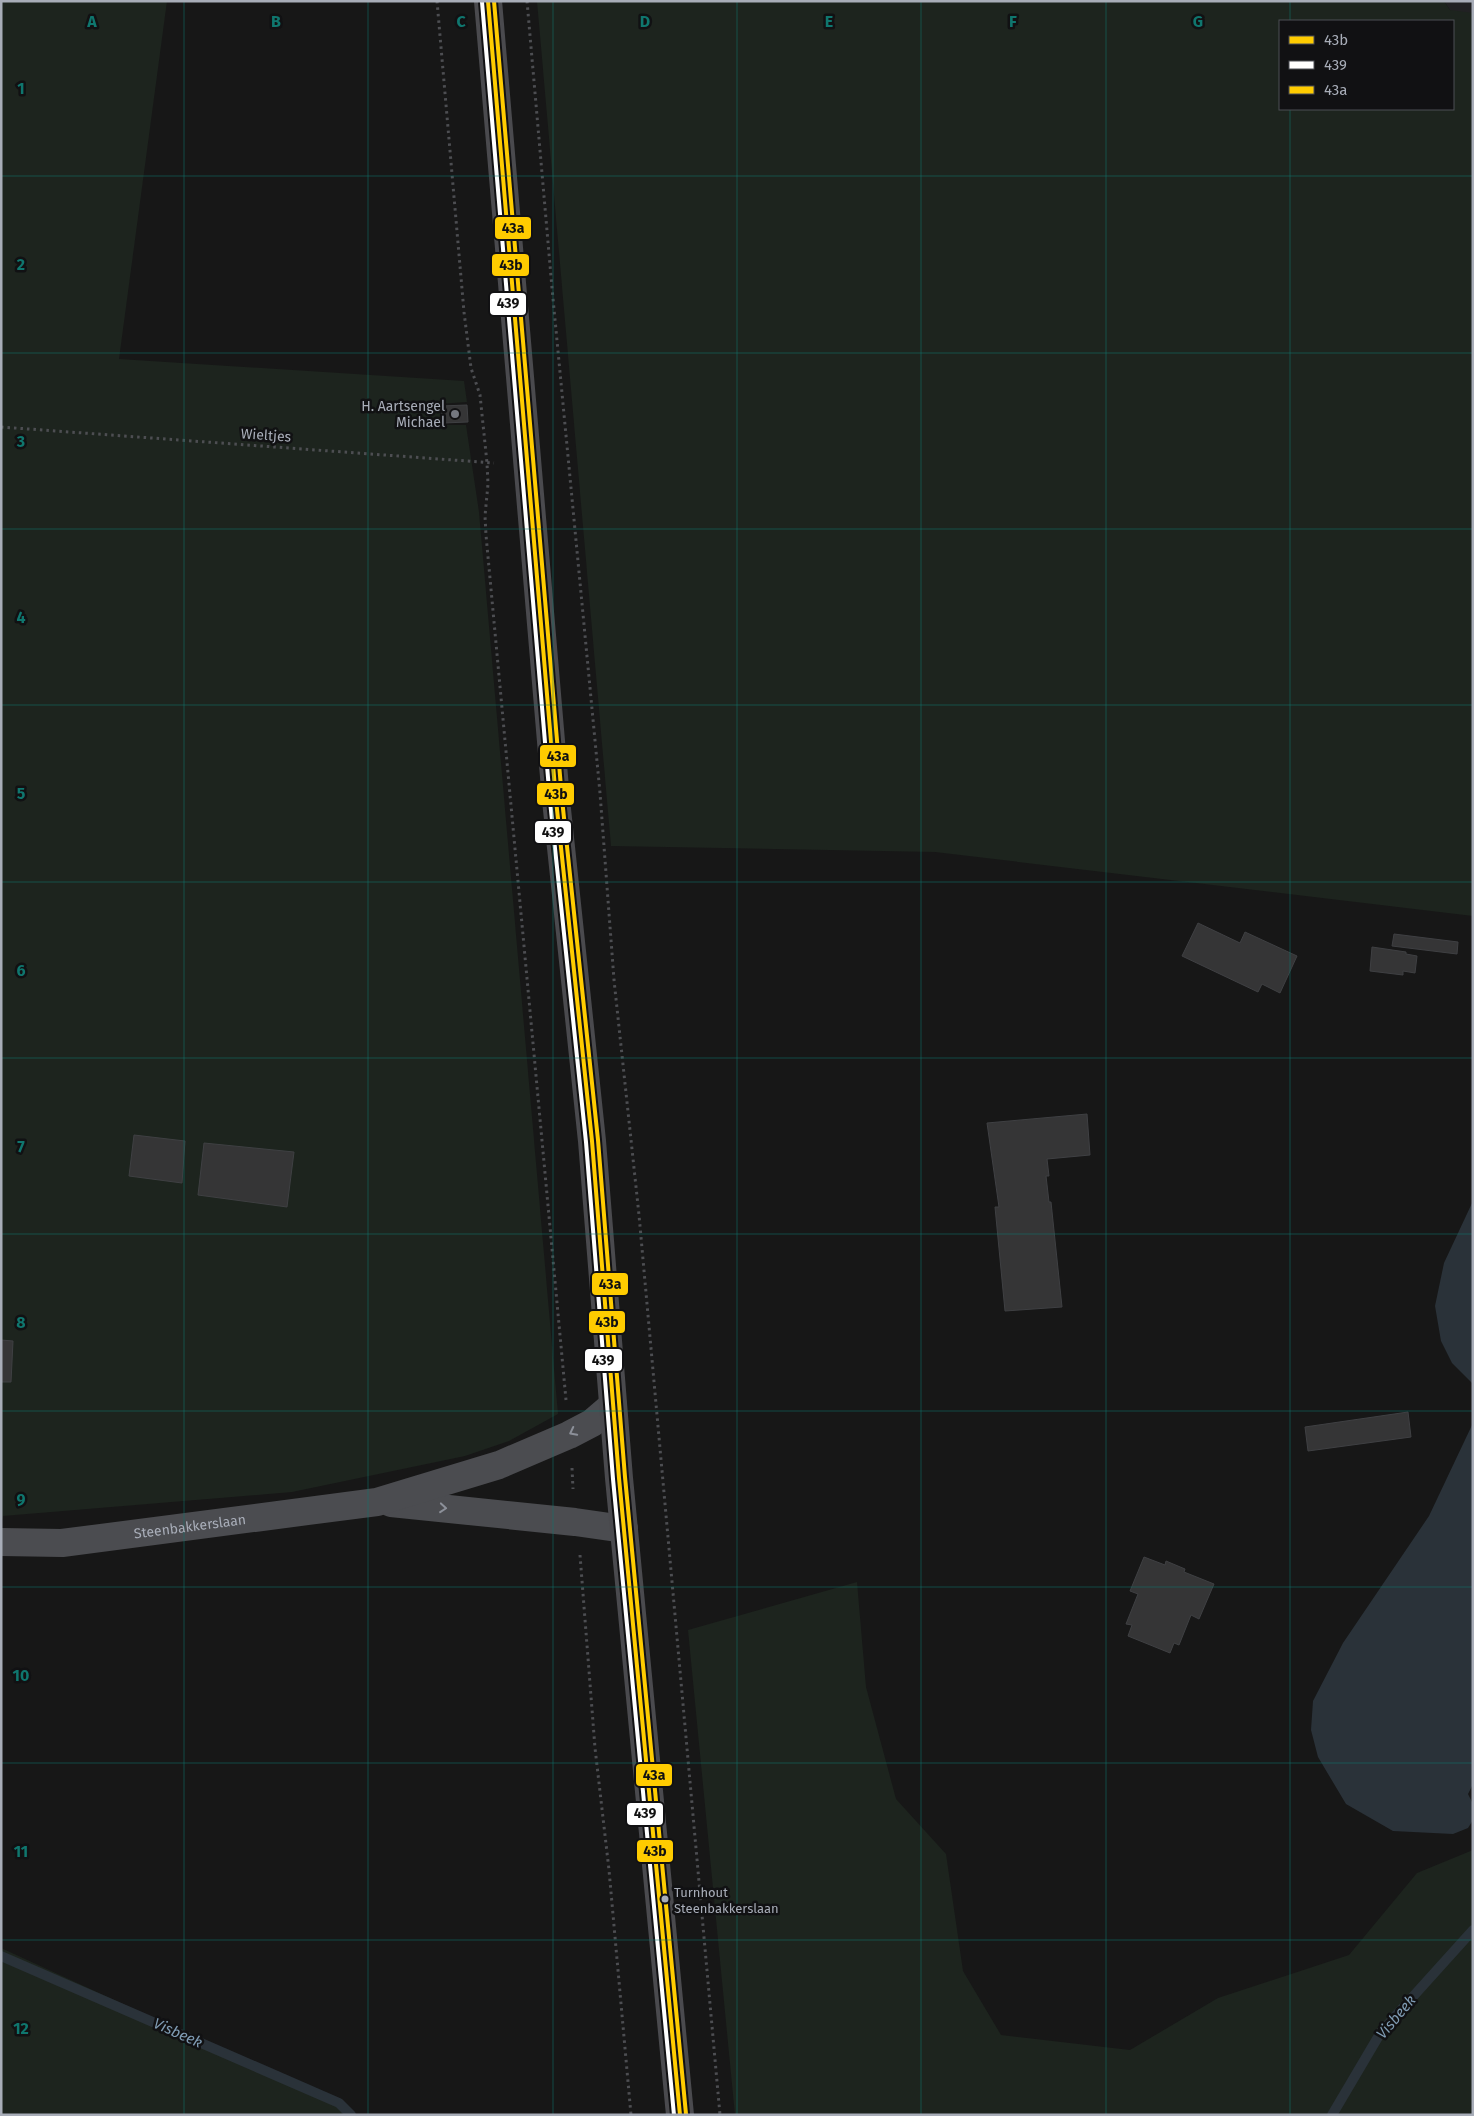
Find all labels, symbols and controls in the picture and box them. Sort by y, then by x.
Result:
text: A [86,12,97,31]
text: B [271,12,281,31]
text: C [456,12,466,31]
text: D [640,12,650,31]
text: E [825,12,833,31]
text: F [1009,12,1017,31]
text: G [1193,12,1203,31]
legend [1279,20,1454,110]
text: 43b [1324,31,1348,49]
text: 439 [1324,56,1347,74]
text: 1 [17,79,25,98]
text: 43a [1324,81,1347,99]
line badge: 43a [494,216,532,240]
text: 43a [502,220,525,237]
line badge: 43b [491,253,530,277]
text: 2 [17,255,25,274]
text: 43b [499,257,523,274]
line badge: 439 [489,292,527,316]
text: 439 [497,295,519,312]
place label: H. Aartsengel Michael [361,398,445,431]
marker: H. Aartsengel Michael [449,408,461,420]
street label: Wieltjes [240,425,292,446]
text: 3 [16,432,25,451]
text: 4 [16,608,26,627]
line badge: 43a [539,744,577,768]
text: 43a [547,748,570,765]
line badge: 43b [536,782,575,806]
text: 5 [17,784,26,803]
text: 43b [544,786,568,803]
line badge: 439 [534,820,572,844]
text: 439 [542,824,564,841]
text: 6 [16,961,26,980]
text: 7 [17,1137,25,1156]
line badge: 43a [591,1272,629,1296]
text: 43a [599,1276,622,1293]
line badge: 43b [588,1310,626,1334]
text: 8 [16,1313,26,1332]
text: 43b [595,1314,619,1331]
line badge: 439 [584,1348,623,1372]
text: 439 [592,1352,614,1369]
one-way arrow [570,1426,579,1436]
text: 9 [17,1490,26,1509]
one-way arrow [440,1502,448,1513]
street label: Steenbakkerslaan [133,1511,247,1543]
text: 10 [13,1666,29,1685]
line badge: 43a [635,1763,673,1787]
text: 43a [643,1767,666,1784]
line badge: 439 [626,1802,664,1826]
text: 439 [634,1805,656,1822]
line badge: 43b [636,1839,674,1863]
text: 11 [14,1842,28,1861]
text: 43b [643,1843,667,1860]
place label: Turnhout Steenbakkerslaan [674,1885,779,1916]
marker: Turnhout Steenbakkerslaan [660,1894,670,1904]
water label: Visbeek [1373,1991,1419,2043]
water label: Visbeek [151,2014,205,2052]
text: 12 [13,2019,29,2038]

